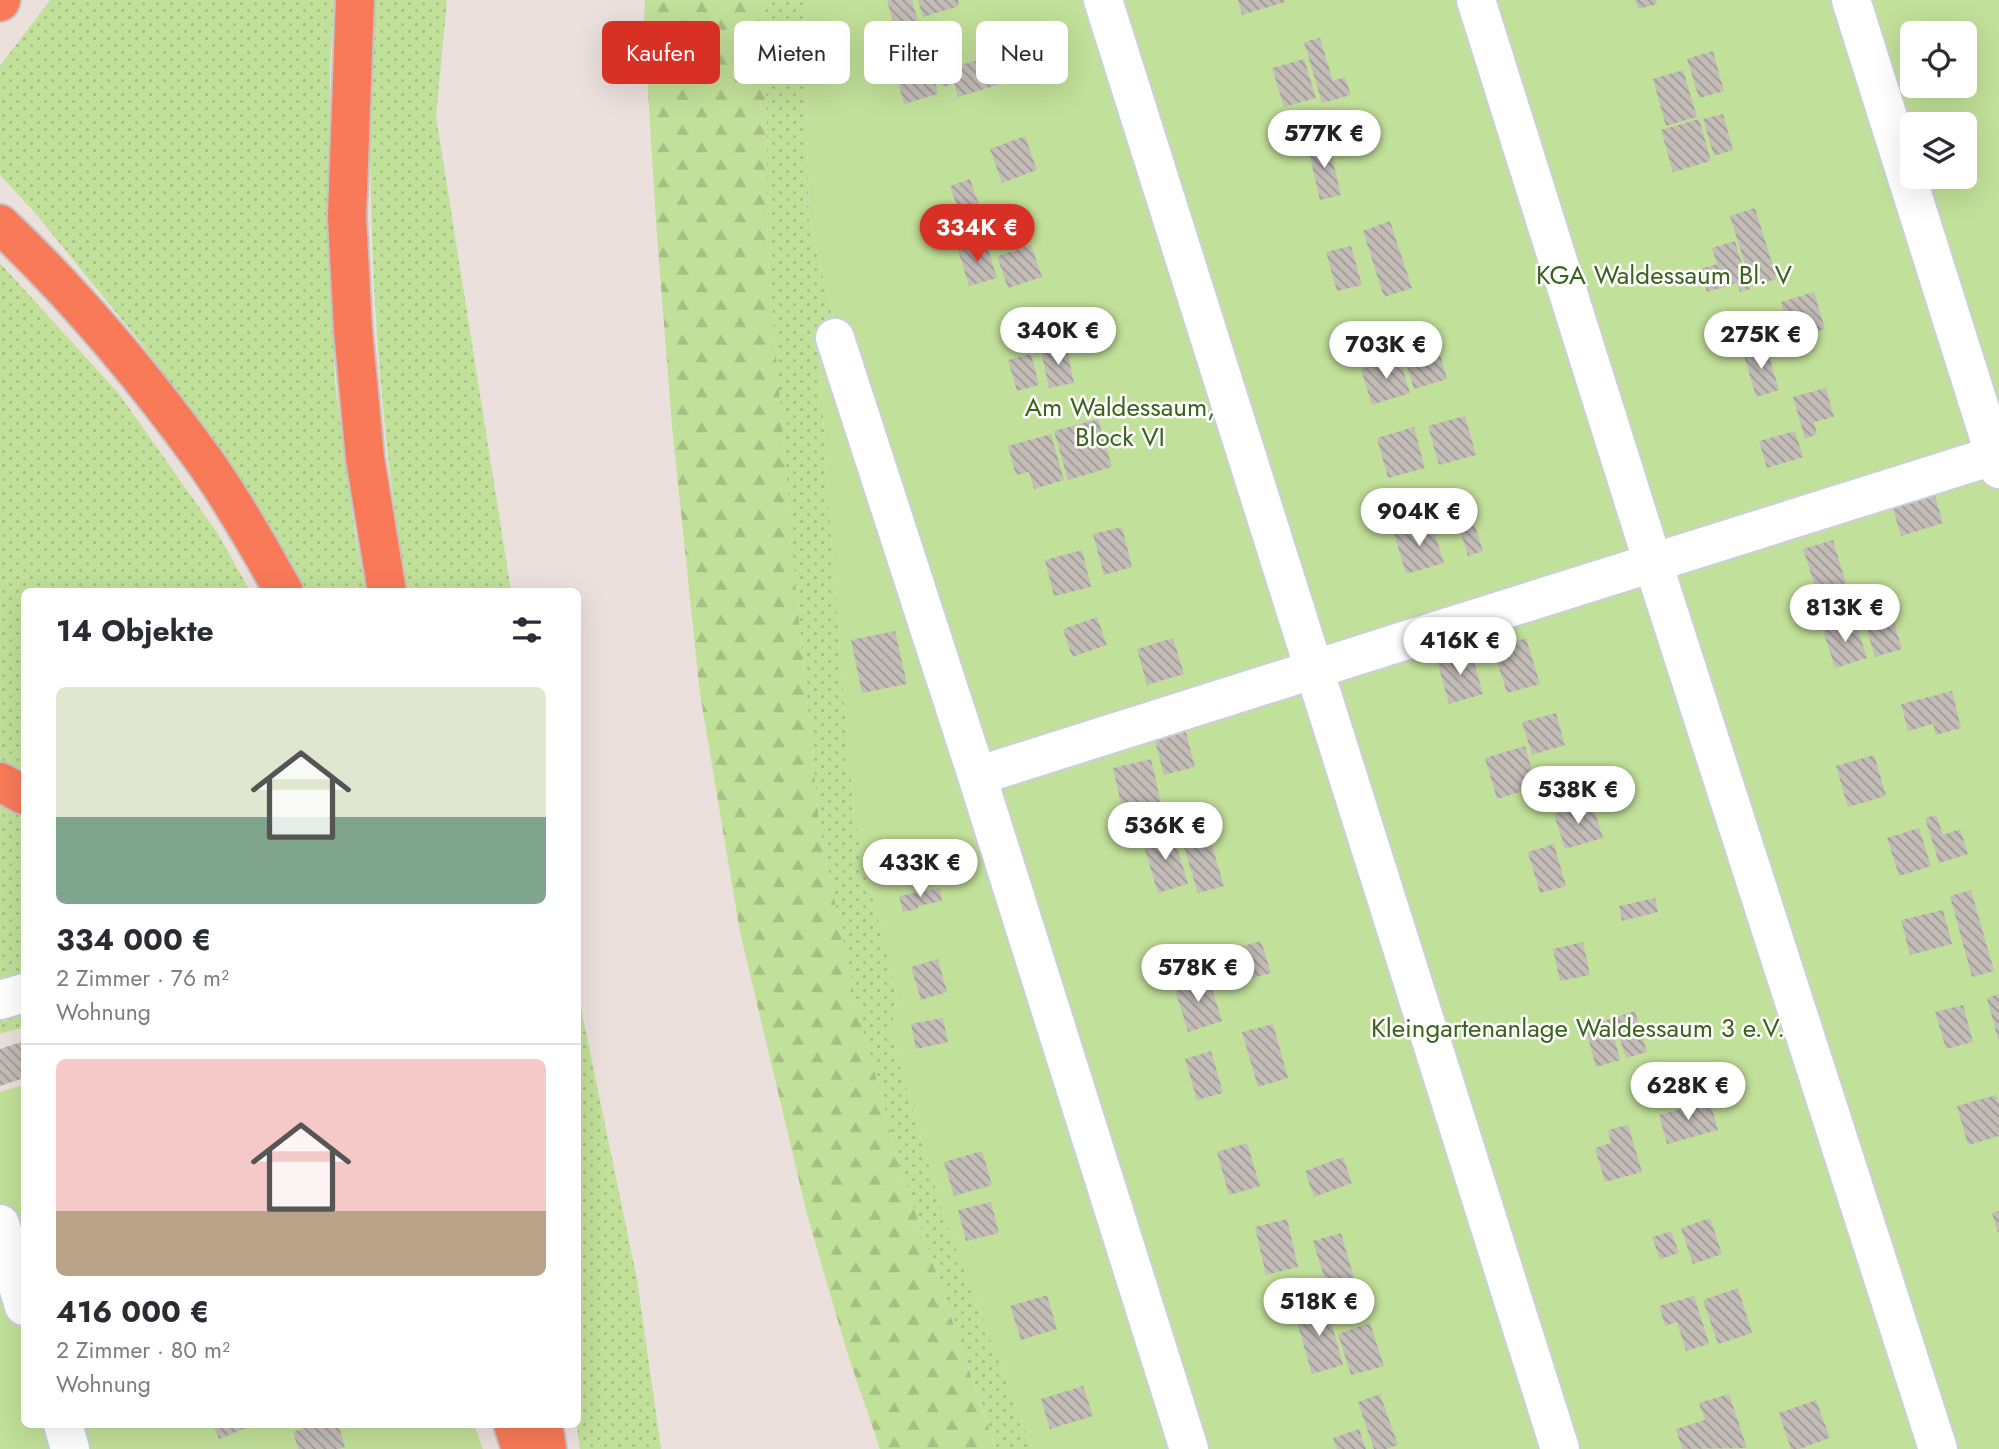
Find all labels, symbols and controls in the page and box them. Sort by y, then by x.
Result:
chip: Kaufen [602,21,720,84]
chip: Mieten [734,21,850,84]
chip: Filter [864,21,962,84]
chip: Neu [976,21,1068,84]
map controls [1900,21,1977,189]
button: locate [1900,21,1977,98]
pin: 577K € [1267,110,1381,170]
button: layers [1900,112,1977,189]
text: 577K € [1284,116,1364,150]
pin: 334K € [920,204,1034,264]
text: 334K € [936,210,1018,244]
park label: KGA Waldessaum Bl. V [1536,256,1793,294]
pin: 340K € [1001,308,1115,367]
pin: 275K € [1704,312,1818,371]
text: 340K € [1016,313,1100,347]
text: 275K € [1720,317,1802,351]
pin: 703K € [1329,322,1443,381]
text: 703K € [1345,327,1427,361]
park label: Am Waldessaum, Block VI [1025,388,1215,456]
pin: 904K € [1362,489,1476,548]
text: 904K € [1377,494,1461,528]
pin: 813K € [1788,584,1902,644]
text: 813K € [1806,590,1884,624]
text: 14 Objekte [56,609,214,652]
icon: filters [508,611,546,649]
pin: 416K € [1403,618,1517,677]
text: 416K € [1419,623,1501,657]
icon: home [238,732,364,858]
pin: 538K € [1521,766,1635,826]
text: 538K € [1537,772,1619,806]
pin: 536K € [1108,802,1222,862]
text: 536K € [1124,808,1206,842]
pin: 433K € [863,839,977,899]
text: 433K € [879,845,961,879]
text: 334 000 € [56,918,211,961]
pin: 578K € [1141,944,1255,1004]
text: 578K € [1157,950,1239,984]
text: 2 Zimmer · 76 m² [56,961,229,995]
text: Wohnung [56,995,151,1029]
park label: Kleingartenanlage Waldessaum 3 e.V. [1371,1009,1785,1047]
pin: 628K € [1631,1062,1745,1122]
text: 628K € [1647,1068,1729,1102]
icon: home [238,1104,364,1230]
pin: 518K € [1262,1278,1376,1338]
text: 518K € [1279,1284,1359,1318]
text: 416 000 € [56,1290,210,1333]
text: 2 Zimmer · 80 m² [56,1333,230,1367]
text: Wohnung [56,1367,151,1401]

